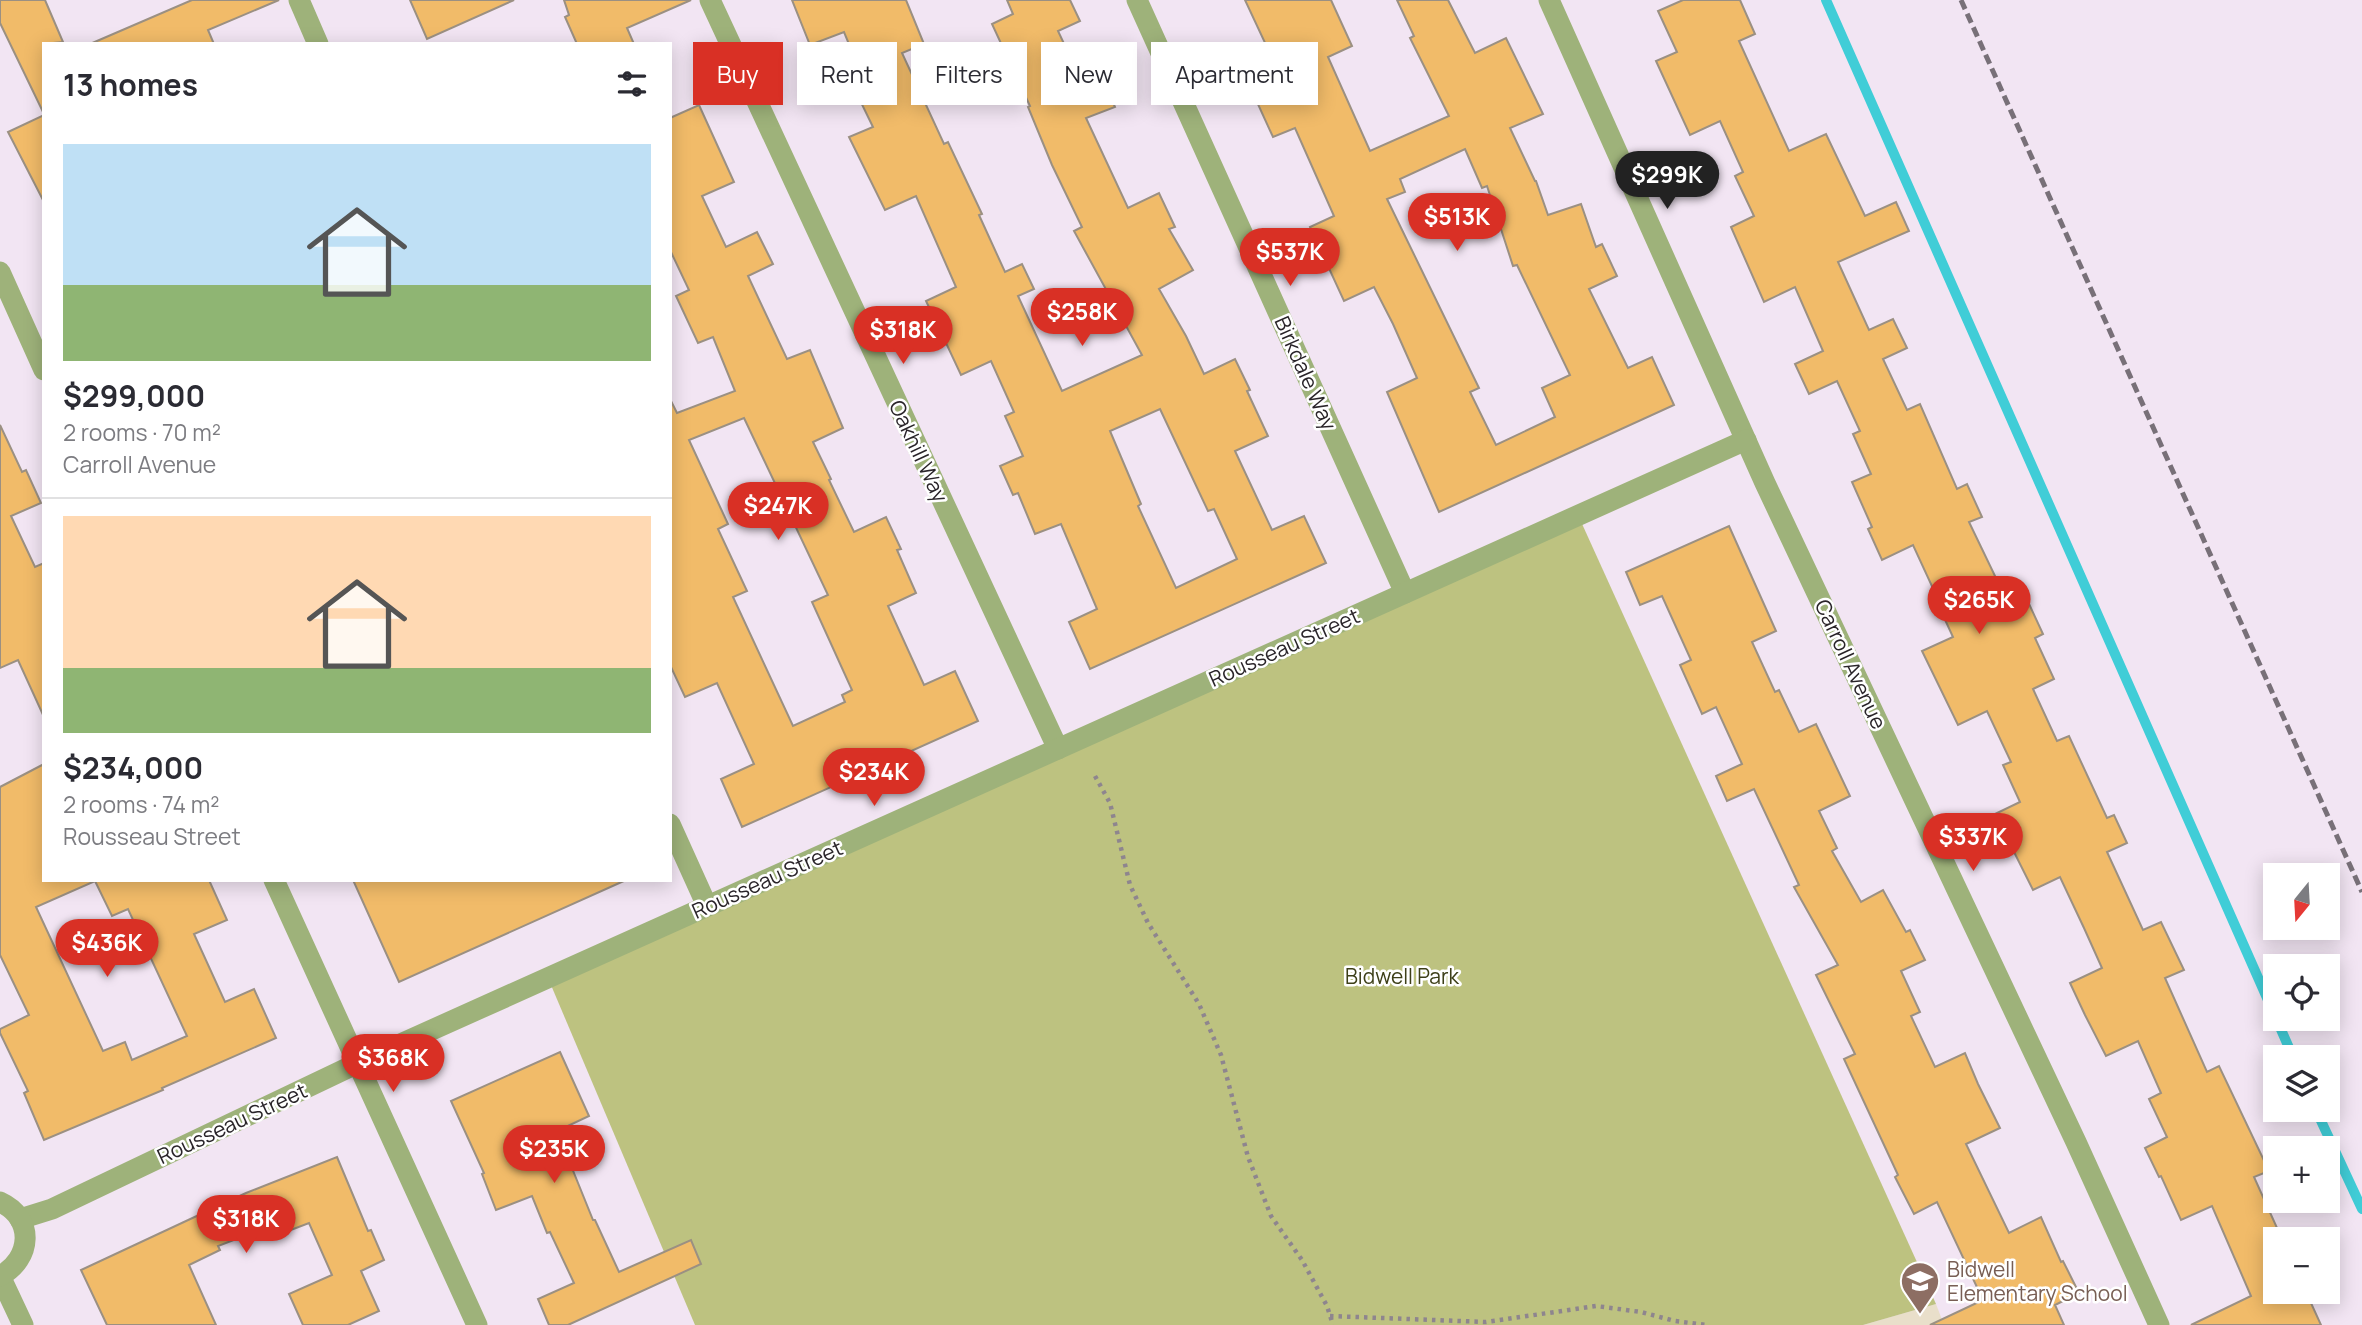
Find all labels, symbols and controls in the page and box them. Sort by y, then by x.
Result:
chip: Buy [693,42,783,105]
chip: Rent [797,42,897,105]
chip: Filters [911,42,1027,105]
chip: New [1041,42,1137,105]
chip: Apartment [1151,42,1318,105]
text: 13 homes [63,64,198,105]
icon: filters [613,65,651,103]
pin: $299K [1618,152,1716,211]
text: $299K [1631,158,1703,190]
icon: home [294,189,420,315]
pin: $513K [1408,194,1506,253]
text: $513K [1424,200,1490,232]
pin: $537K [1241,229,1339,288]
text: $537K [1256,235,1324,267]
pin: $258K [1033,288,1131,348]
text: $258K [1047,295,1117,327]
pin: $318K [854,306,952,366]
street label: Birkdale Way [1268,312,1344,434]
text: $318K [870,313,936,345]
text: $299,000 [63,375,205,416]
street label: Oakhill Way [883,395,955,507]
text: 2 rooms · 70 m² [63,416,221,448]
text: Carroll Avenue [63,448,216,480]
pin: $247K [729,482,827,542]
text: $247K [744,489,812,521]
icon: home [294,561,420,687]
pin: $265K [1930,576,2028,636]
text: $265K [1944,583,2014,615]
street label: Carroll Avenue [1809,595,1893,733]
street label: Rousseau Street [1204,601,1364,693]
text: $234,000 [63,747,203,788]
pin: $234K [825,748,923,808]
text: $234K [839,755,909,787]
text: 2 rooms · 74 m² [63,788,219,820]
pin: $337K [1924,814,2022,873]
text: Rousseau Street [63,820,241,852]
text: $337K [1939,820,2007,852]
street label: Rousseau Street [687,833,847,925]
north arrow [2263,863,2340,940]
map controls [2263,863,2340,1304]
pin: $436K [58,920,156,979]
text: $436K [72,926,143,958]
button: locate [2263,954,2340,1031]
park label: Bidwell Park [1345,962,1460,990]
pin: $368K [344,1034,442,1094]
text: $368K [357,1041,429,1073]
button: layers [2263,1045,2340,1122]
street label: Rousseau Street [153,1076,311,1170]
pin: $235K [505,1126,603,1185]
text: $235K [519,1132,589,1164]
button: + [2263,1136,2340,1213]
pin: $318K [197,1196,295,1255]
text: $318K [213,1202,279,1234]
button: − [2263,1227,2340,1304]
place label: Bidwell Elementary School [1947,1255,2128,1307]
school or university icon: Bidwell Elementary School [1899,1260,1941,1315]

